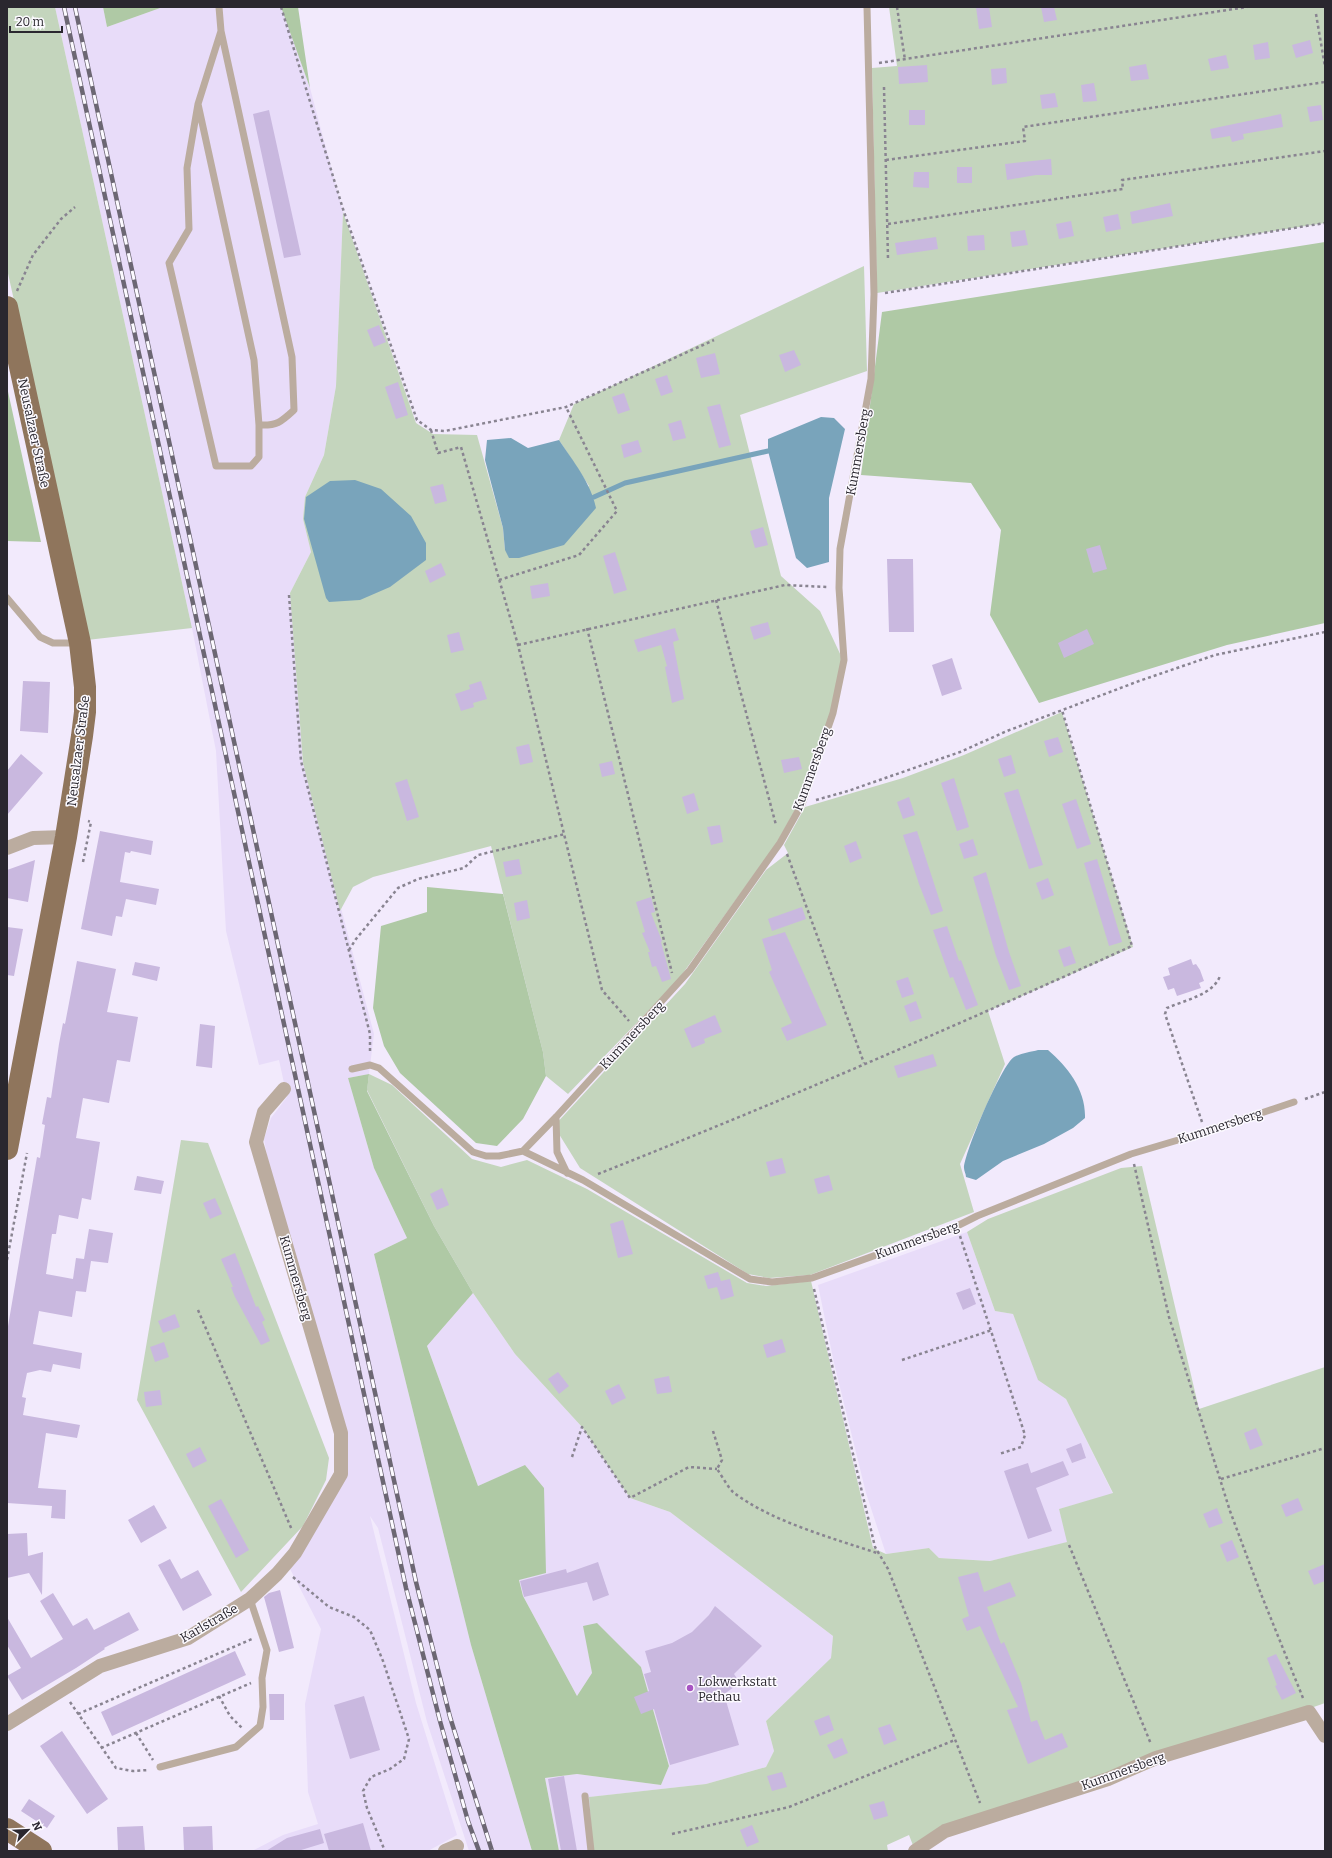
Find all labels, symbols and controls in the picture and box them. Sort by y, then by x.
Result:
scale bar [10,8,62,34]
text: 20 m [16,15,45,29]
street label: Neusalzaer Straße [15,377,53,489]
street label: Kummersberg [843,407,873,497]
street label: Neusalzaer Straße [64,695,92,807]
street label: Kummersberg [790,725,834,813]
street label: Kummersberg [597,998,667,1072]
street label: Kummersberg [1176,1105,1264,1147]
street label: Kummersberg [873,1218,961,1262]
street label: Kummersberg [277,1234,315,1322]
street label: Karlstraße [178,1601,240,1645]
place label: Lokwerkstatt Pethau [698,1674,777,1704]
marker: Lokwerkstatt Pethau [685,1683,695,1693]
street label: Kummersberg [1079,1749,1167,1793]
north arrow [8,1810,48,1850]
text: N [29,1820,45,1833]

